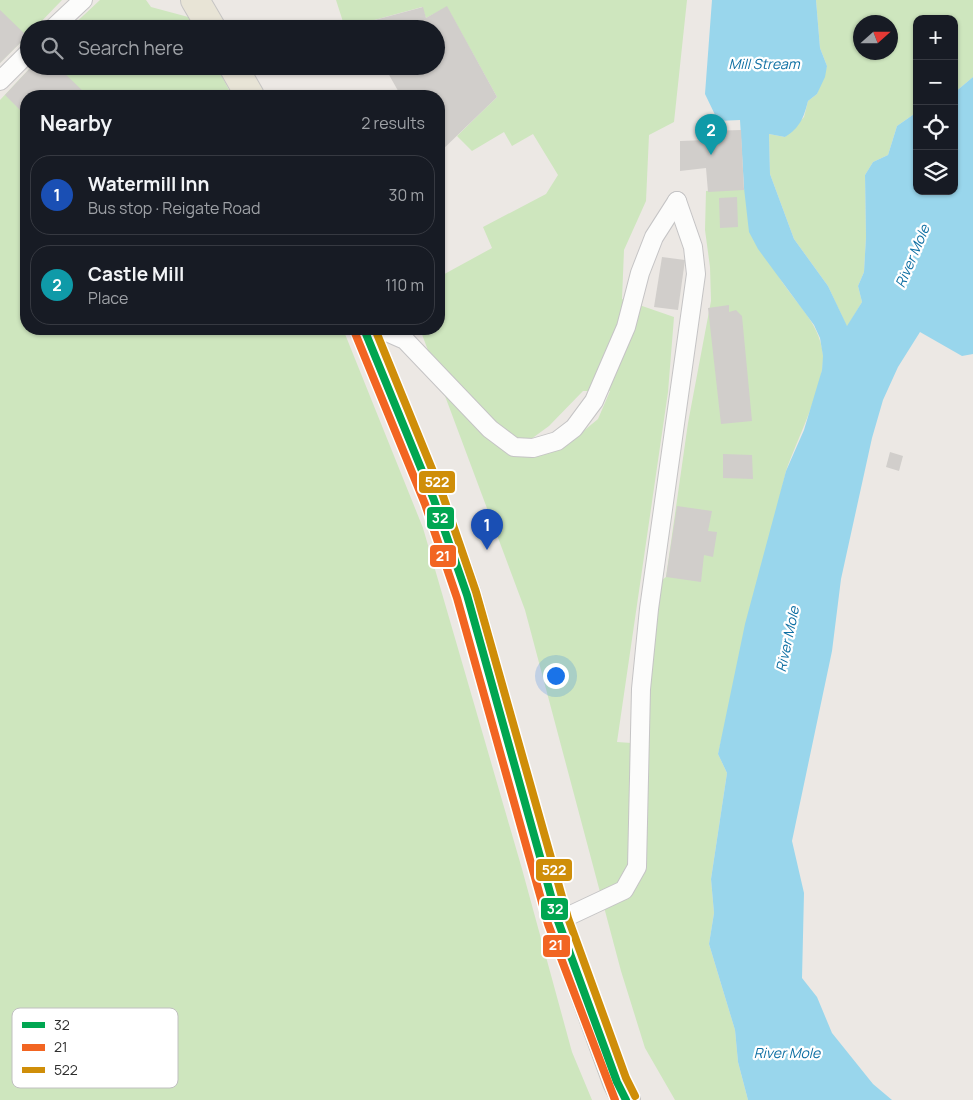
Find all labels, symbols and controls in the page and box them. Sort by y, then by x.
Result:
north arrow [853,15,898,60]
map controls [913,15,958,195]
button: + [913,15,958,60]
search box [20,20,445,75]
icon: search [38,34,66,62]
text: Search here [78,35,184,61]
water label: Mill Stream [728,54,801,73]
button: − [913,60,958,105]
button: locate [913,105,958,150]
text: Nearby [40,109,112,137]
text: 2 results [361,112,425,134]
pin: 2 [695,114,727,155]
button: layers [913,150,958,195]
text: Watermill Inn [88,171,209,197]
text: 1 [53,184,61,206]
text: 30 m [389,184,424,206]
text: Bus stop · Reigate Road [88,197,260,219]
water label: River Mole [890,221,934,290]
text: Castle Mill [88,261,184,287]
text: 2 [52,274,62,296]
text: 110 m [385,274,424,296]
text: Place [88,287,128,309]
line badge: 522 [418,470,456,494]
text: 522 [425,472,449,491]
line badge: 32 [426,506,455,530]
text: 32 [432,508,448,527]
pin: 1 [471,509,503,550]
line badge: 21 [429,544,457,568]
text: 21 [436,546,450,565]
water label: River Mole [771,604,803,673]
your location [543,663,569,689]
line badge: 522 [535,858,573,882]
text: 522 [542,860,566,879]
line badge: 32 [540,897,569,921]
text: 32 [547,899,563,918]
line badge: 21 [542,934,571,958]
text: 21 [549,935,563,954]
legend [12,1008,178,1088]
text: 32 [54,1015,70,1034]
text: 21 [54,1037,67,1056]
water label: River Mole [754,1043,821,1062]
text: 522 [54,1060,78,1079]

